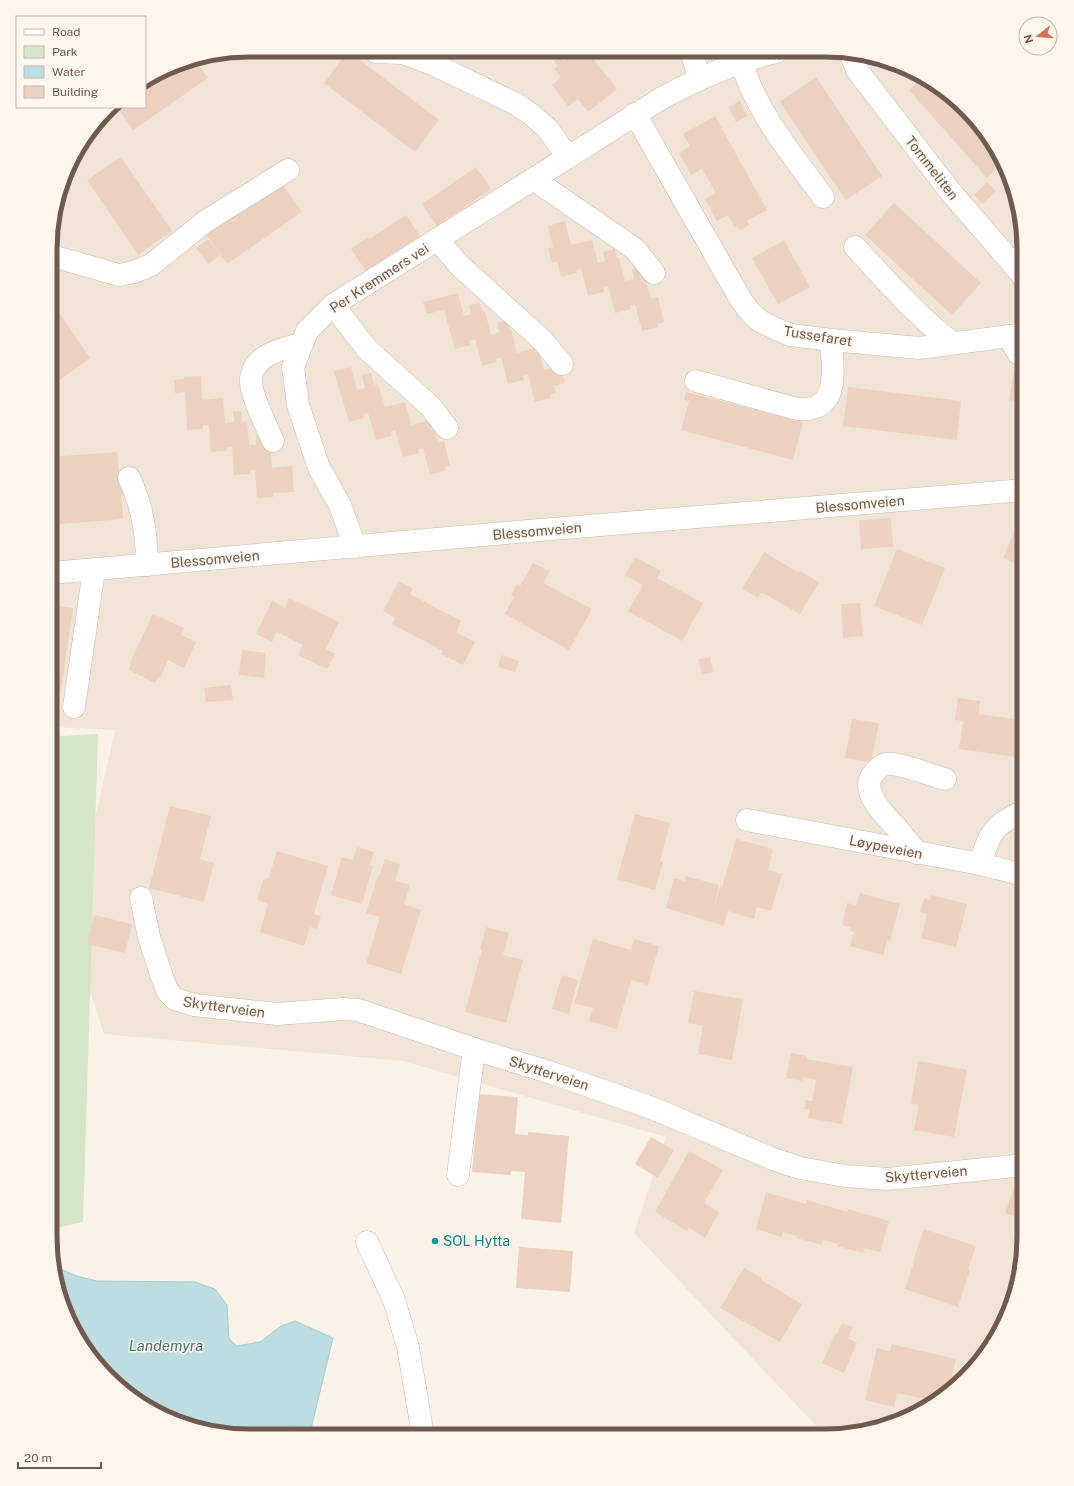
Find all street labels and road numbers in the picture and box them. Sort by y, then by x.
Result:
street label: Tommeliten [902,133,962,203]
street label: Per Kremmers vei [327,240,431,316]
street label: Tussefaret [783,323,853,349]
street label: Blessomveien [815,492,905,516]
street label: Blessomveien [492,519,582,543]
street label: Blessomveien [170,547,260,571]
street label: Løypeveien [848,832,924,862]
street label: Skytterveien [182,993,266,1021]
street label: Skytterveien [507,1053,591,1093]
street label: Skytterveien [884,1162,968,1186]

